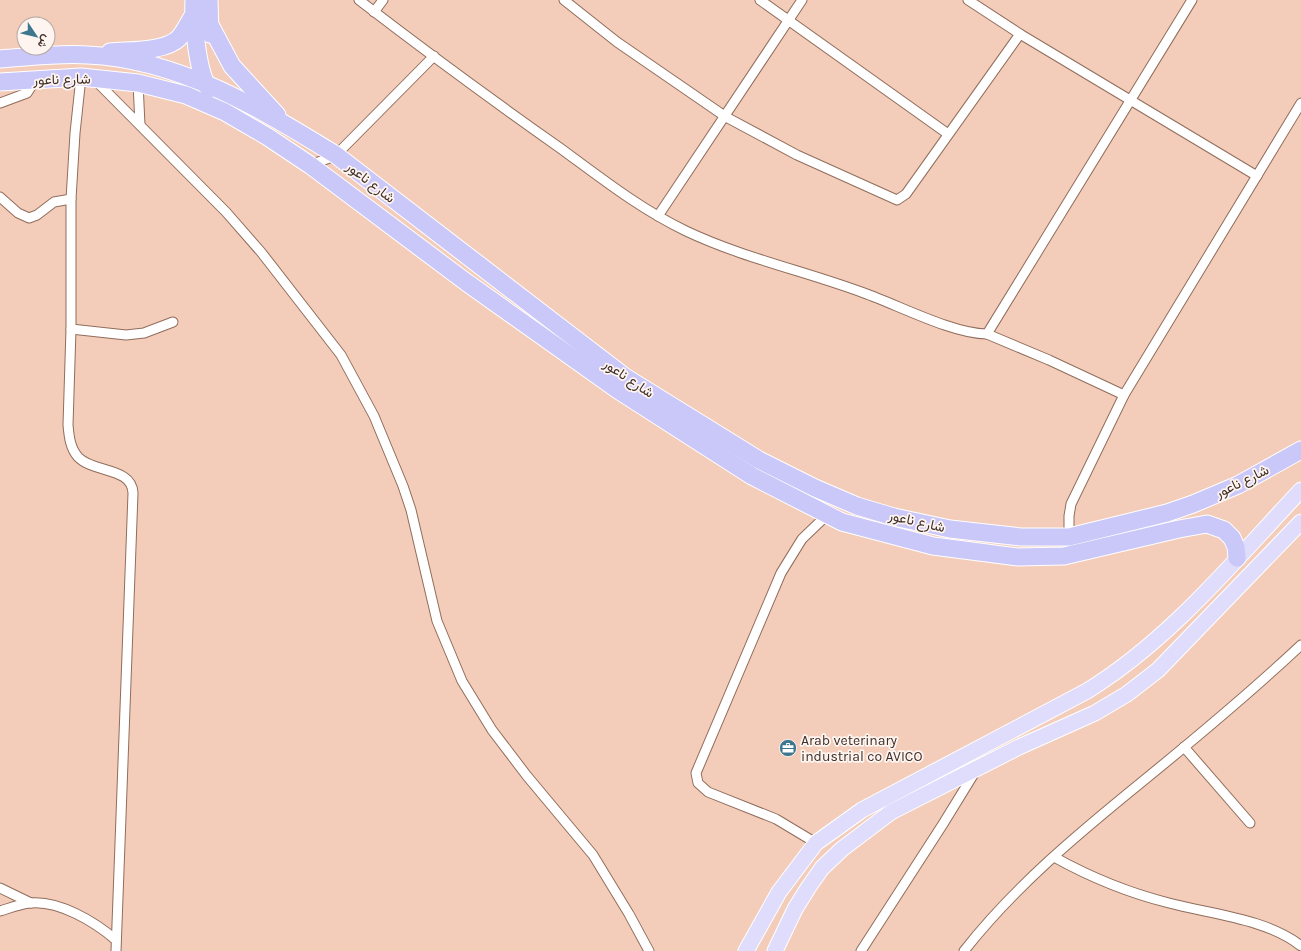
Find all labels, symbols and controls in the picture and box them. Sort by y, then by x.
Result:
north arrow [16,16,56,56]
text: ش [35,32,53,51]
street label: شارع ناعور [32,70,91,91]
street label: شارع ناعور [341,157,399,208]
street label: شارع ناعور [598,355,657,403]
street label: شارع ناعور [1212,461,1273,504]
street label: شارع ناعور [886,507,947,538]
place label: Arab veterinary industrial co AVICO [801,732,922,765]
office icon: Arab veterinary industrial co AVICO [778,738,798,758]

